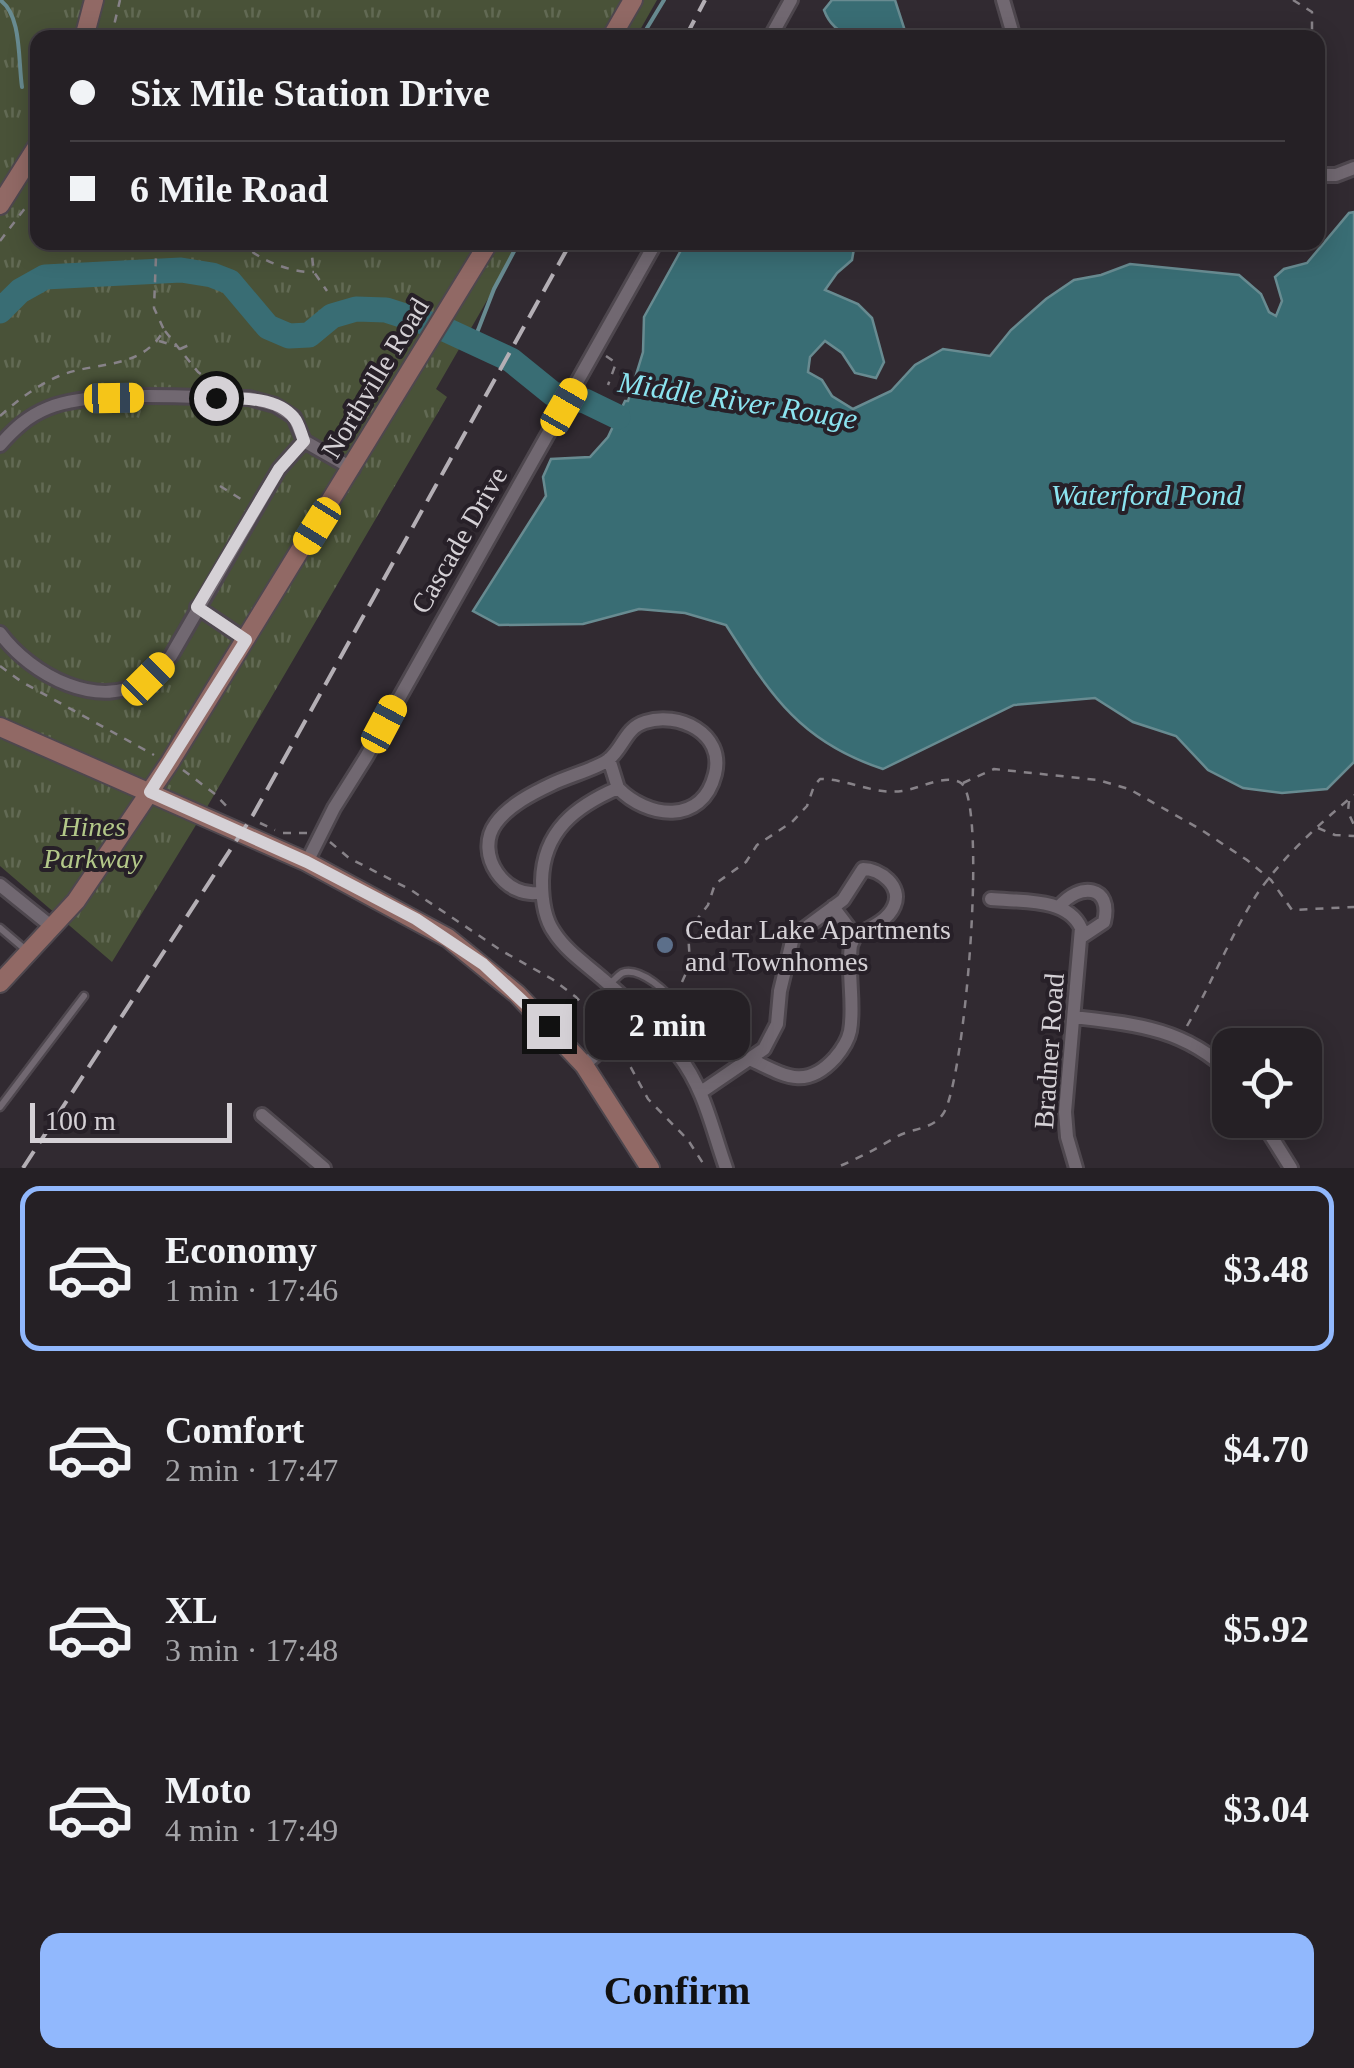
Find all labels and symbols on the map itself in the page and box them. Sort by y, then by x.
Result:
street label: Northville Road [315,292,435,464]
water label: Middle River Rouge [615,365,860,435]
car [536,374,592,440]
route start [194,376,239,421]
car [84,382,144,414]
street label: Cascade Drive [405,461,513,619]
water label: Waterford Pond [1051,478,1242,511]
car [288,493,346,559]
car [116,647,180,711]
car [357,690,411,758]
park label: Hines Parkway [42,811,143,874]
place label: Cedar Lake Apartments and Townhomes [685,914,951,977]
marker: Cedar Lake Apartments and Townhomes [654,934,676,956]
street label: Bradner Road [1028,972,1070,1130]
callout: 2 min [584,991,749,1061]
route end [527,1004,572,1049]
scale bar [30,1098,232,1142]

